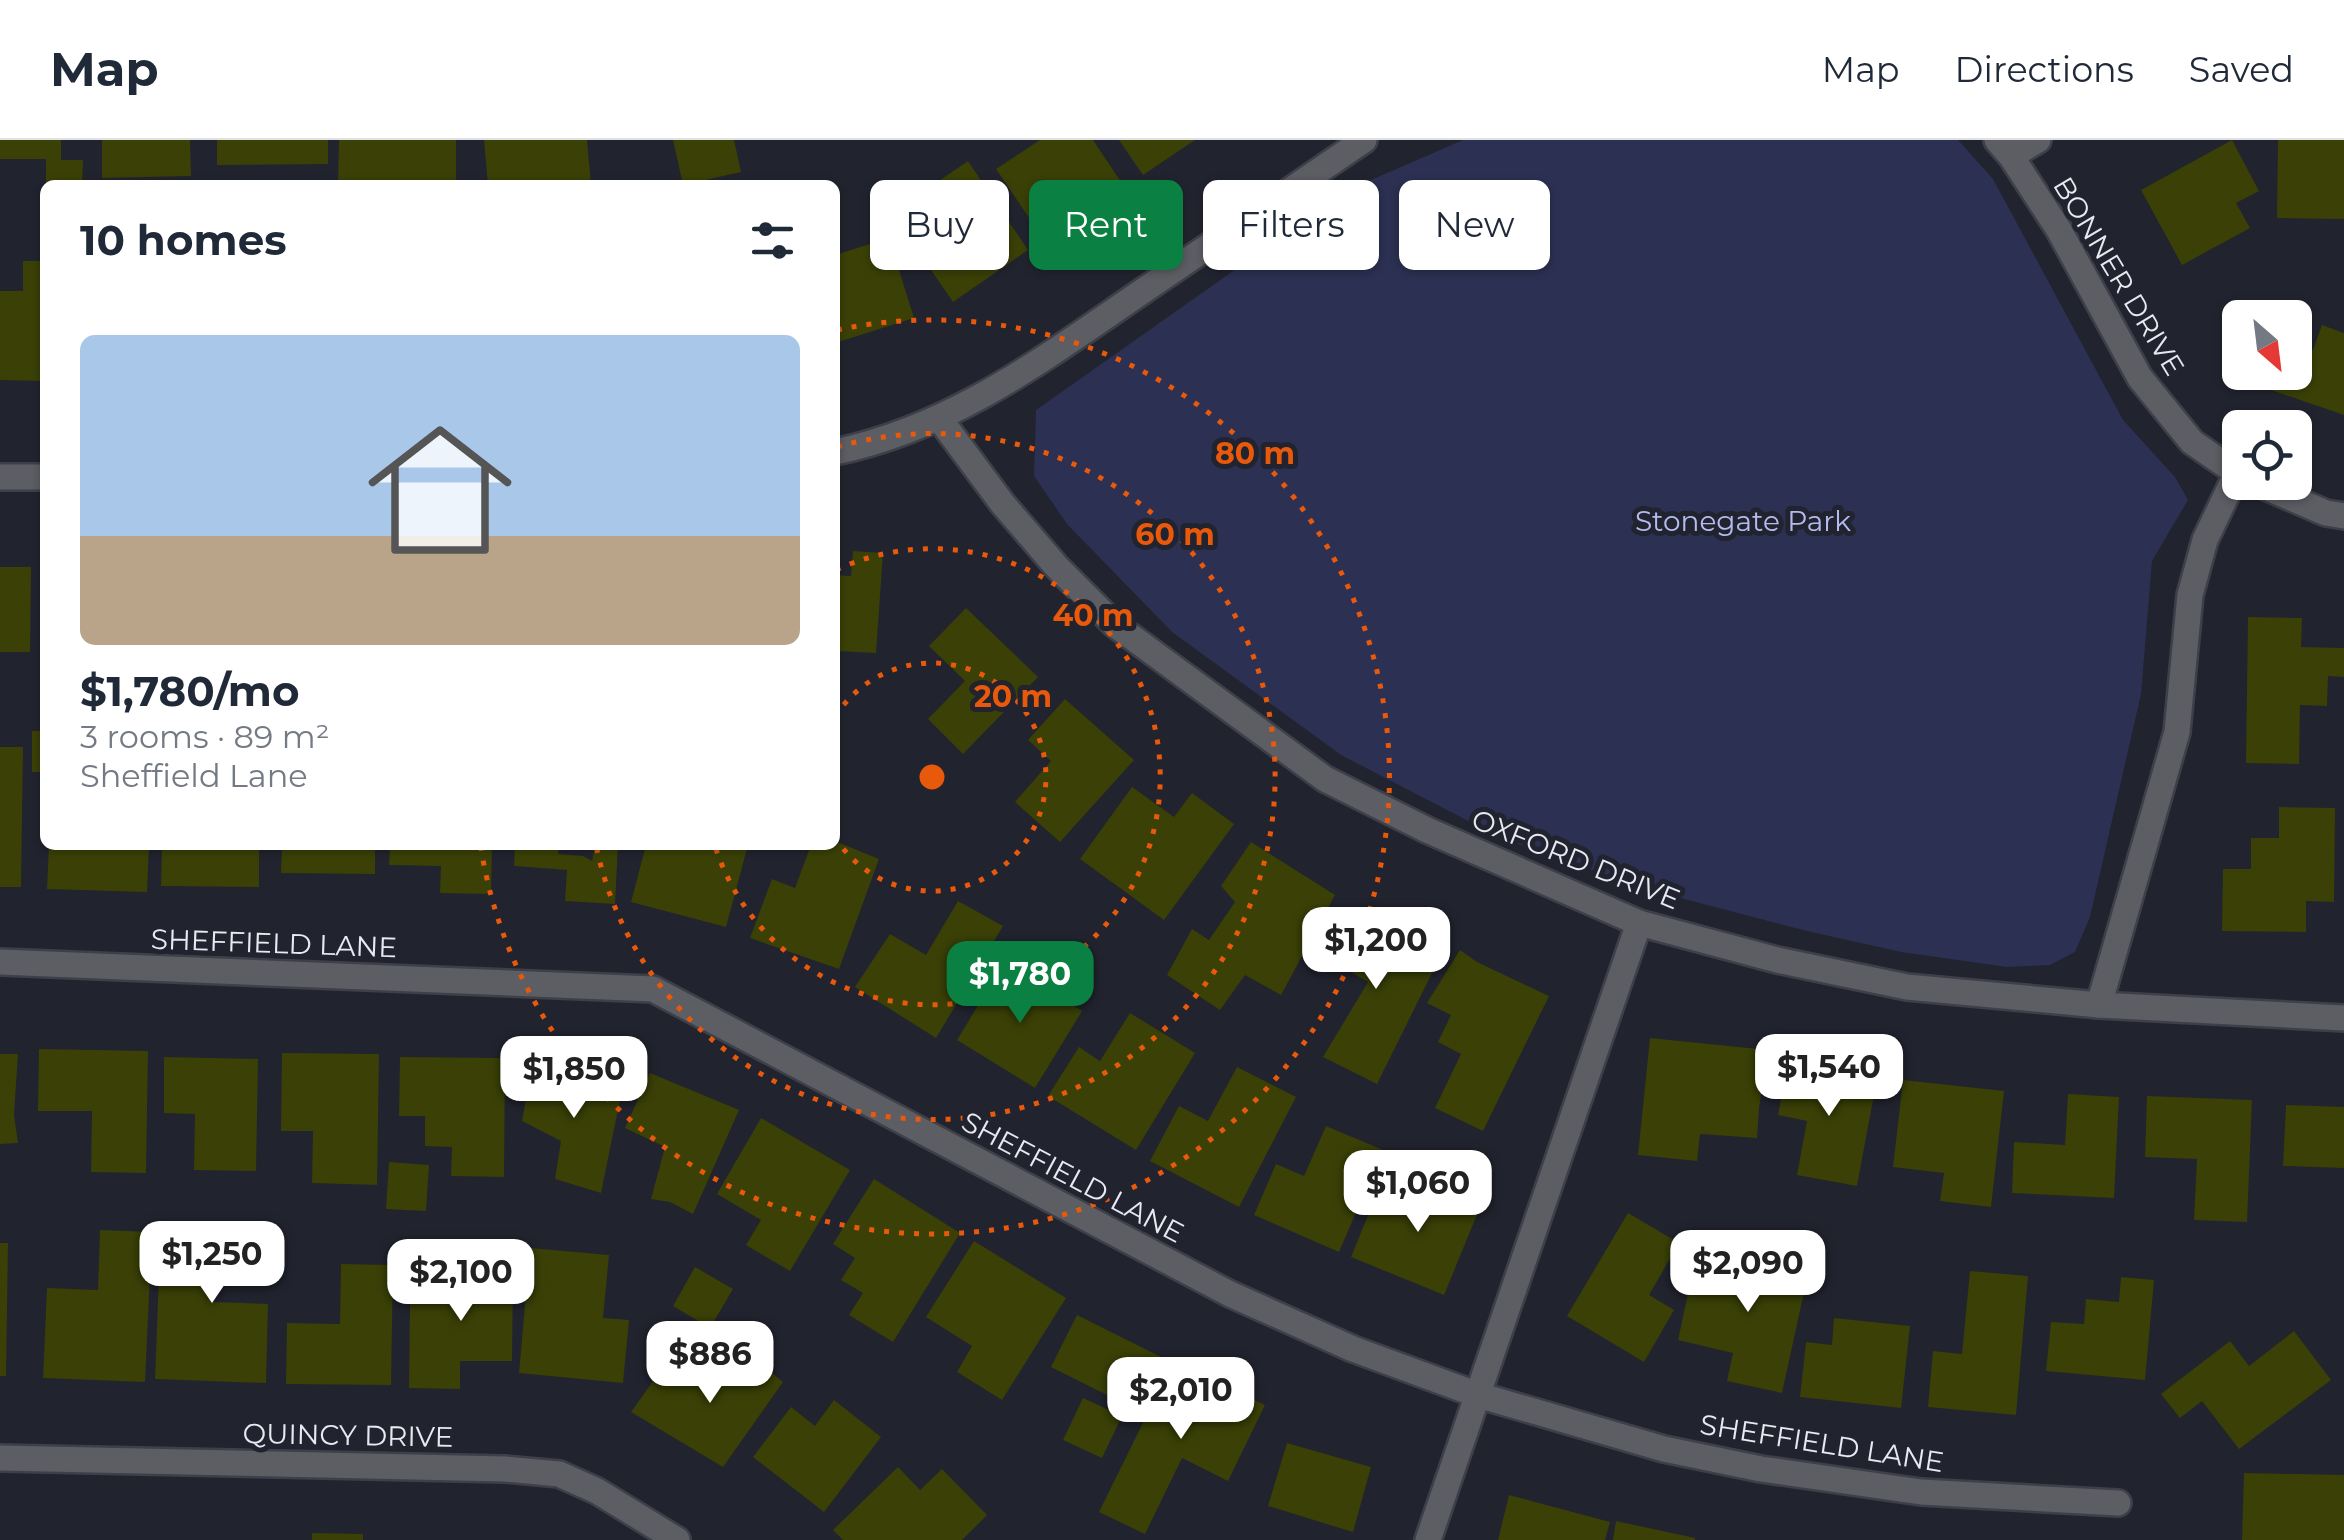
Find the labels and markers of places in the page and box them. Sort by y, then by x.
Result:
centre of rings [914,759,950,795]
pin: $1,200 [1295,907,1457,992]
pin: $1,780 [939,941,1101,1026]
pin: $1,540 [1748,1034,1910,1119]
pin: $1,850 [493,1036,655,1121]
pin: $1,060 [1337,1150,1499,1235]
pin: $1,250 [131,1221,293,1306]
pin: $2,090 [1667,1230,1829,1315]
pin: $2,100 [380,1239,542,1324]
pin: $886 [651,1321,769,1406]
pin: $2,010 [1100,1357,1262,1442]

